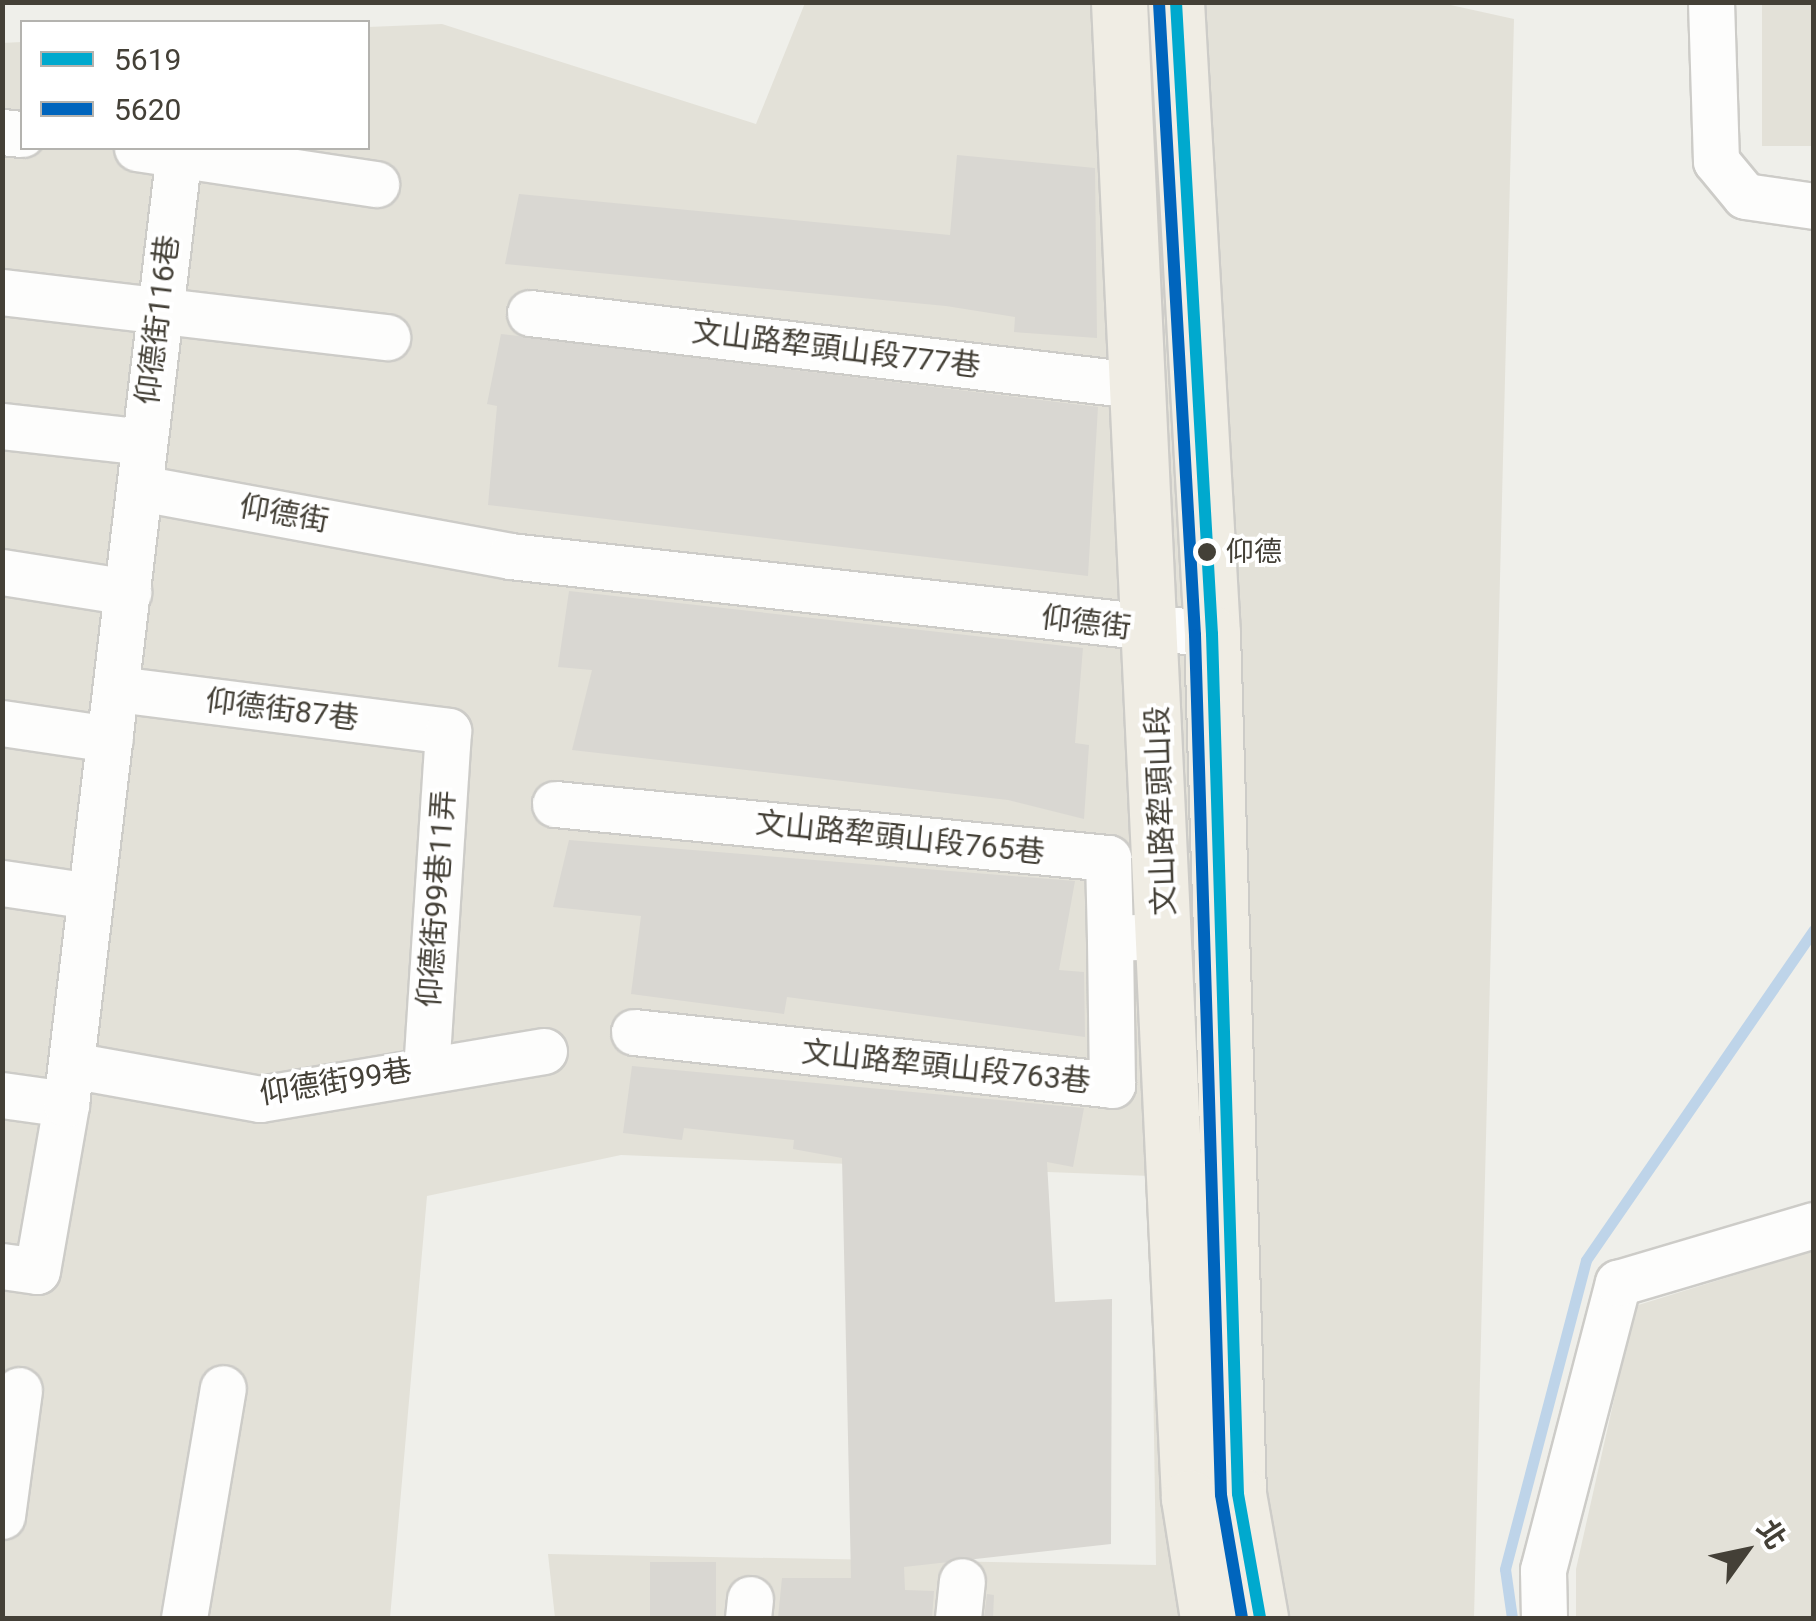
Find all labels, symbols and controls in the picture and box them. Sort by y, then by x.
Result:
legend [20,20,370,150]
text: 5619 [114,42,181,77]
text: 5620 [114,92,181,127]
street label: 仰德街116巷 [130,233,186,407]
street label: 文山路犂頭山段777巷 [690,313,982,385]
street label: 仰德街 [237,488,331,540]
place label: 仰德 [1226,535,1282,569]
marker: 仰德 [1197,542,1217,562]
street label: 仰德街 [1039,600,1133,646]
street label: 仰德街87巷 [204,683,360,737]
street label: 文山路犂頭山段 [1139,705,1183,917]
street label: 仰德街99巷11弄 [411,789,463,1009]
street label: 文山路犂頭山段765巷 [754,805,1046,871]
street label: 文山路犂頭山段763巷 [800,1034,1092,1100]
street label: 仰德街99巷 [257,1052,415,1112]
north arrow [1696,1501,1796,1601]
text: 北 [1750,1514,1793,1555]

